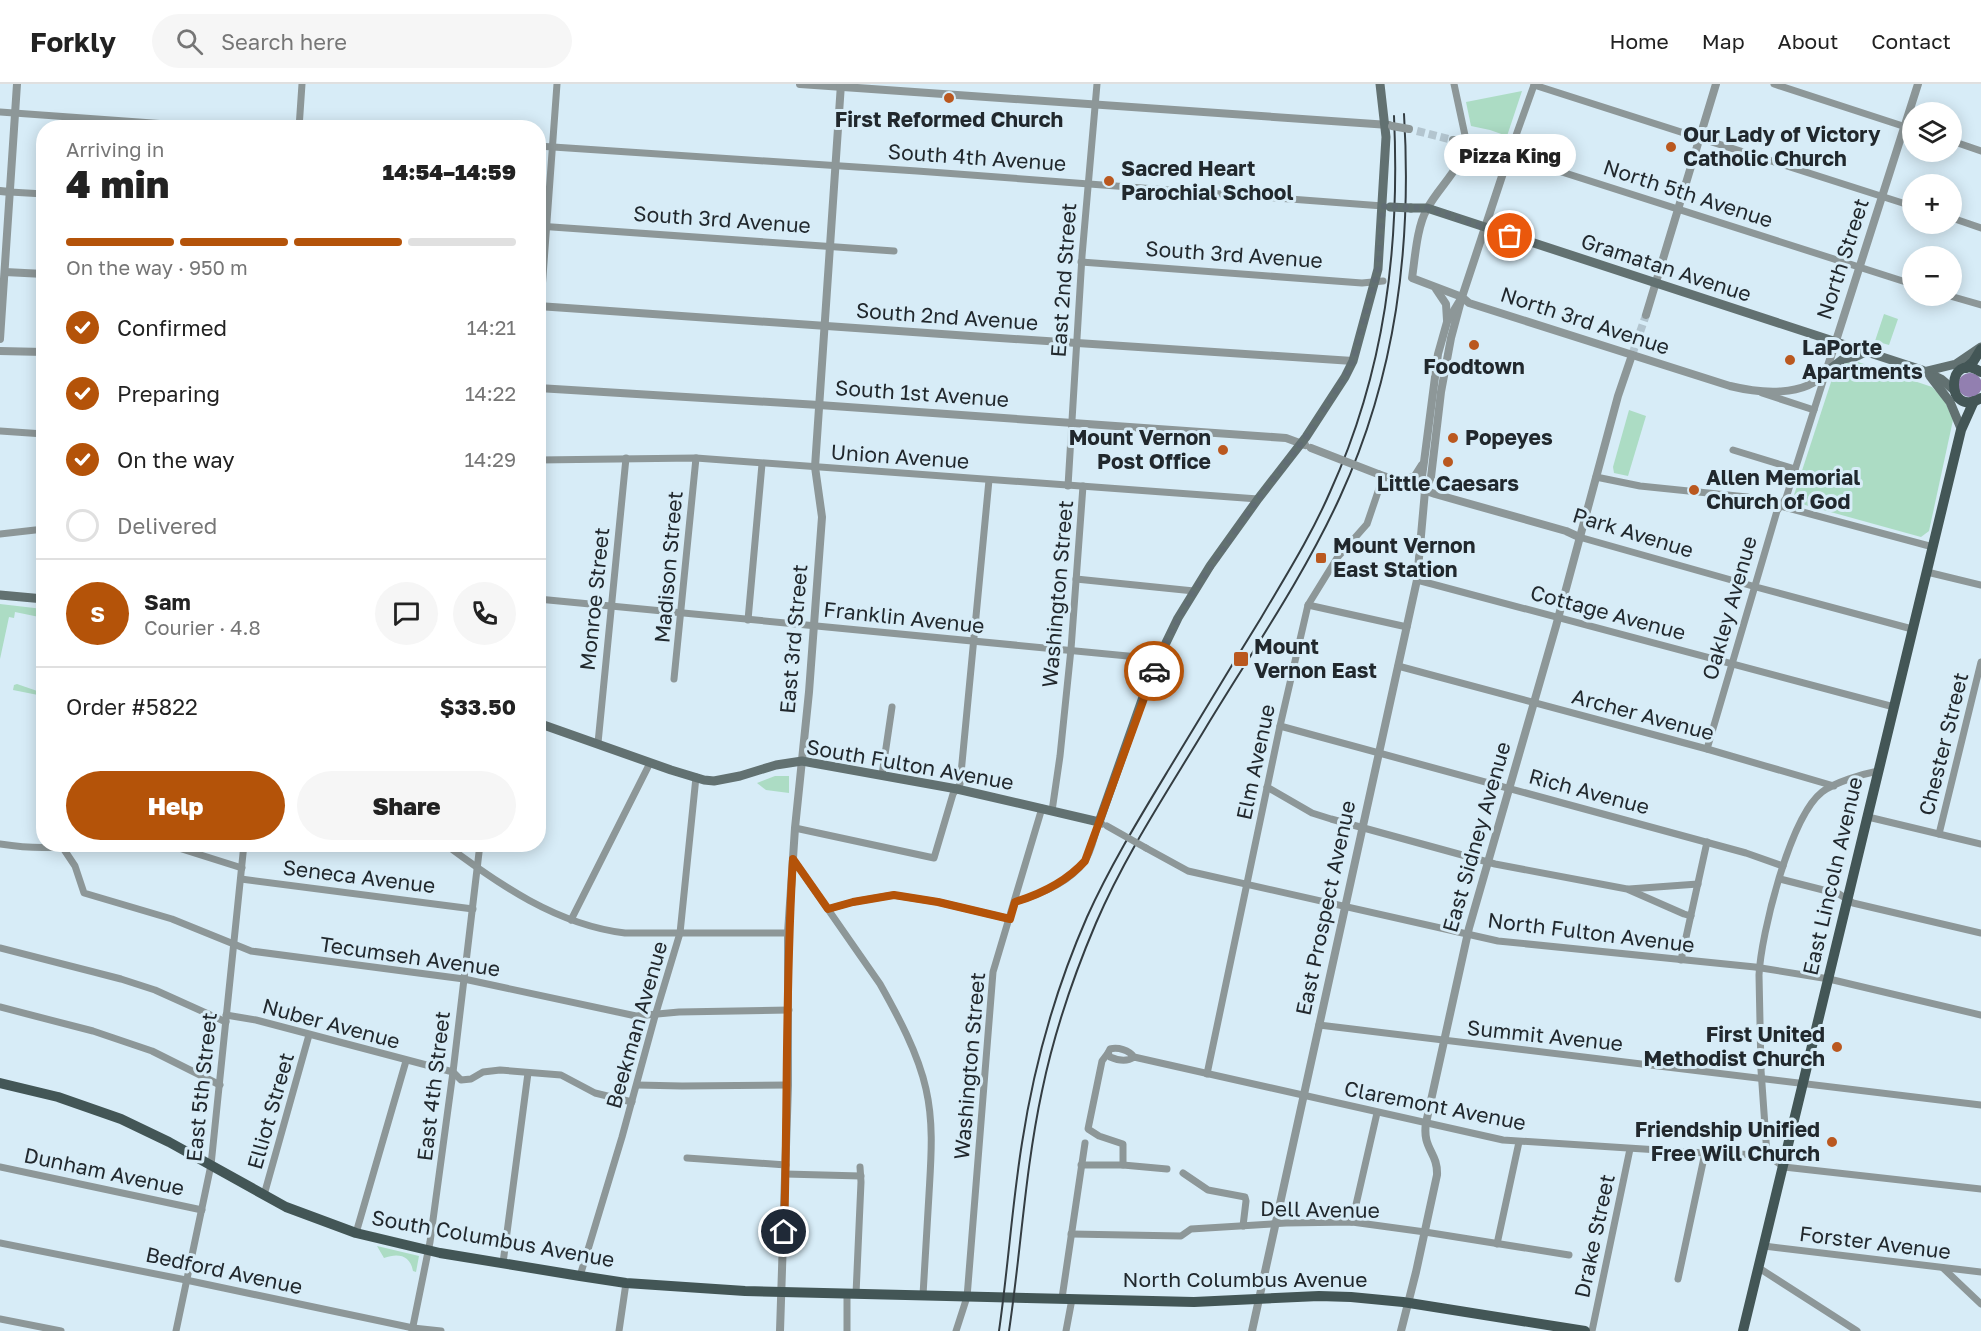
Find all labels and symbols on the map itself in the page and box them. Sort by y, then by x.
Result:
marker: First Reformed Church [942,91,956,105]
place label: First Reformed Church [835,106,1063,132]
place label: Our Lady of Victory Catholic Church [1683,121,1881,171]
callout: Pizza King [1444,134,1576,176]
street label: South 4th Avenue [887,138,1067,176]
marker: Our Lady of Victory Catholic Church [1664,140,1678,154]
street label: North 5th Avenue [1600,153,1776,233]
place label: Sacred Heart Parochial School [1121,155,1294,205]
marker: Sacred Heart Parochial School [1102,174,1116,188]
street label: North Street [1810,195,1874,323]
street label: South 3rd Avenue [632,200,812,238]
street label: East 2nd Street [1045,202,1081,358]
pin [1484,210,1535,261]
street label: Gramatan Avenue [1578,227,1755,307]
street label: South 3rd Avenue [1144,235,1324,273]
street label: North 3rd Avenue [1497,280,1673,360]
street label: South 2nd Avenue [855,297,1039,335]
place label: LaPorte Apartments [1802,334,1923,384]
marker: Foodtown [1467,338,1481,352]
place label: Foodtown [1423,353,1525,379]
marker: LaPorte Apartments [1783,353,1797,367]
street label: South 1st Avenue [834,374,1010,412]
place label: Mount Vernon Post Office [1069,424,1211,474]
place label: Popeyes [1465,424,1553,450]
marker: Popeyes [1446,431,1460,445]
street label: Union Avenue [830,438,970,474]
marker: Mount Vernon Post Office [1216,443,1230,457]
marker: Little Caesars [1441,455,1455,469]
place label: Allen Memorial Church of God [1706,464,1860,514]
place label: Little Caesars [1377,470,1519,496]
marker: Allen Memorial Church of God [1687,483,1701,497]
street label: Madison Street [648,490,688,644]
street label: Washington Street [1036,499,1078,689]
street label: Park Avenue [1570,501,1697,563]
street label: Monroe Street [574,526,614,672]
place label: Mount Vernon East Station [1333,532,1475,582]
street label: Oakley Avenue [1696,533,1762,683]
marker: Mount Vernon East Station [1314,551,1328,565]
street label: East 3rd Street [774,563,812,715]
street label: Cottage Avenue [1528,579,1689,645]
street label: Franklin Avenue [822,596,986,638]
place label: Mount Vernon East [1254,633,1377,683]
courier [1124,641,1184,701]
marker: Mount Vernon East [1232,650,1250,668]
street label: Chester Street [1913,669,1973,818]
street label: Archer Avenue [1569,683,1717,746]
street label: Elm Avenue [1230,702,1280,822]
street label: South Fulton Avenue [804,733,1016,795]
street label: East Sidney Avenue [1436,738,1516,935]
street label: Rich Avenue [1526,762,1652,820]
street label: East Lincoln Avenue [1797,774,1868,978]
street label: East Prospect Avenue [1290,798,1361,1018]
street label: Seneca Avenue [281,854,437,898]
street label: North Fulton Avenue [1486,906,1696,958]
street label: Tecumseh Avenue [318,930,502,982]
street label: Beekman Avenue [600,938,672,1111]
street label: Washington Street [948,971,990,1161]
street label: Nuber Avenue [260,992,403,1054]
street label: East 4th Street [411,1009,455,1162]
street label: East 5th Street [180,1011,222,1163]
street label: Summit Avenue [1466,1014,1624,1056]
place label: First United Methodist Church [1644,1021,1825,1071]
marker: First United Methodist Church [1830,1040,1844,1054]
street label: Elliot Street [241,1049,299,1172]
street label: Claremont Avenue [1342,1075,1528,1135]
place label: Friendship Unified Free Will Church [1635,1116,1820,1166]
marker: Friendship Unified Free Will Church [1825,1135,1839,1149]
street label: Dunham Avenue [22,1141,187,1201]
street label: Drake Street [1568,1172,1620,1300]
street label: Dell Avenue [1260,1195,1380,1223]
street label: South Columbus Avenue [370,1204,617,1272]
pin [758,1206,809,1257]
street label: Forster Avenue [1798,1220,1952,1264]
street label: Bedford Avenue [143,1241,305,1299]
street label: North Columbus Avenue [1123,1266,1367,1292]

